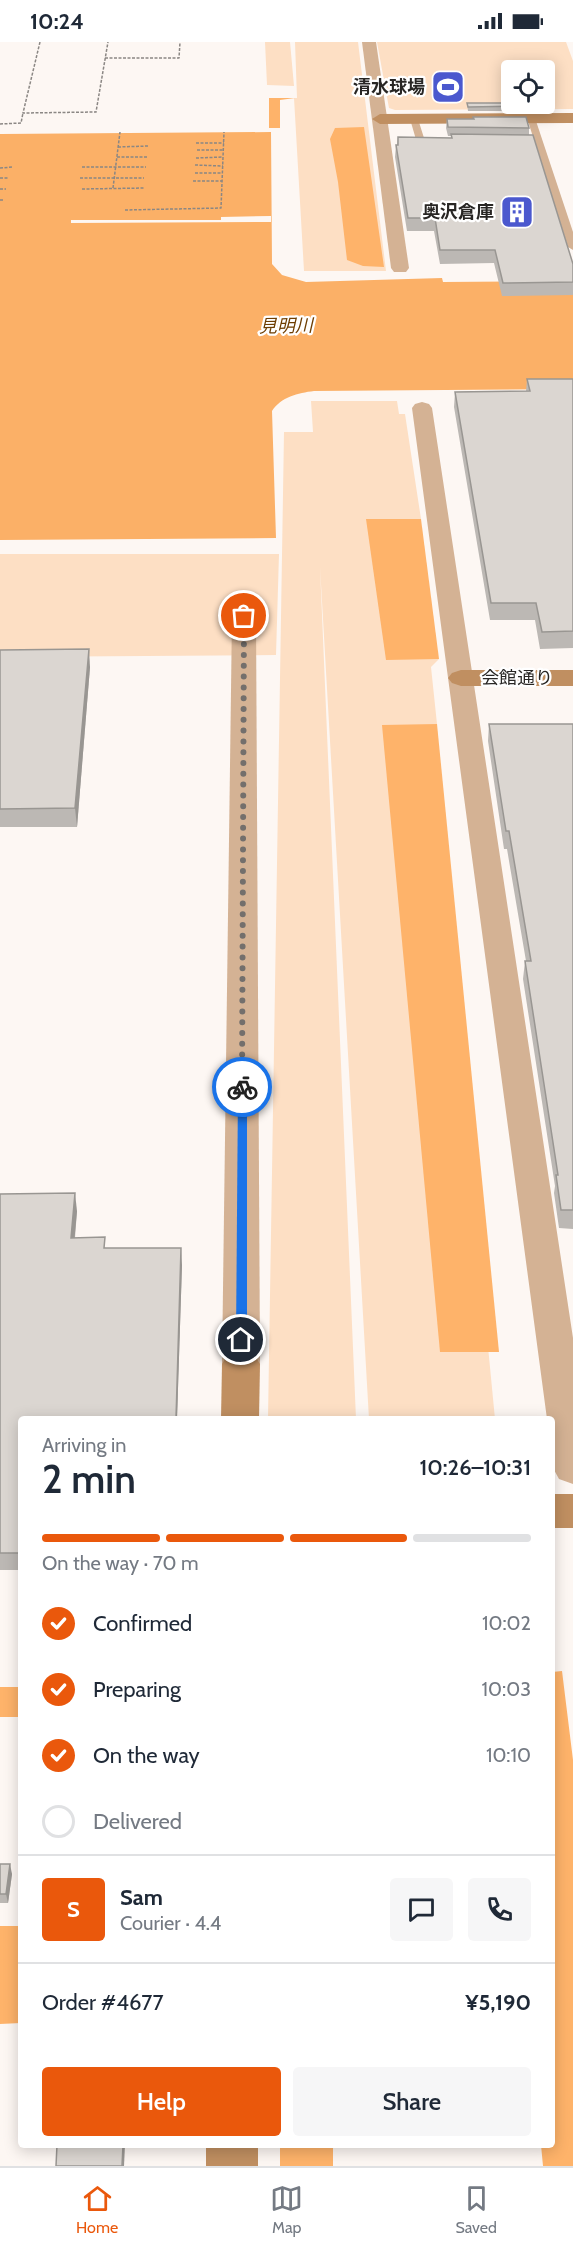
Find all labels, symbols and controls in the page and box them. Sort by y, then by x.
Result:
text: 10:24 [30,8,84,35]
map controls [501,60,555,114]
button: locate [501,60,555,114]
sports icon: 清水球場 [430,69,466,105]
place label: 清水球場 [353,76,425,98]
building icon: 奥沢倉庫 [499,194,535,230]
place label: 奥沢倉庫 [422,201,494,223]
water label: 見明川 [259,314,315,337]
pin [218,590,269,641]
icon: bag [227,599,260,632]
street label: 会館通り [481,667,553,689]
courier [212,1057,272,1117]
icon: bike [226,1071,259,1104]
pin [215,1314,266,1365]
icon: home [224,1323,257,1356]
text: Arriving in [42,1433,126,1457]
text: 10:26–10:31 [420,1454,531,1481]
text: 2 min [42,1455,136,1503]
text: On the way · 70 m [42,1551,199,1575]
icon: check [42,1607,75,1640]
text: Confirmed [93,1610,192,1637]
text: 10:02 [482,1611,531,1635]
icon: check [42,1673,75,1706]
text: Preparing [93,1676,181,1703]
text: 10:03 [482,1677,531,1701]
icon: check [42,1739,75,1772]
text: On the way [93,1742,200,1769]
text: 10:10 [486,1743,531,1767]
text: Delivered [93,1808,182,1835]
button: chat [390,1878,453,1941]
button: phone [468,1878,531,1941]
text: Sam [120,1884,163,1911]
text: S [67,1896,80,1923]
text: Courier · 4.4 [120,1911,221,1935]
text: Order #4677 [42,1989,163,2016]
text: ¥5,190 [465,1989,531,2016]
button: Help [42,2067,281,2136]
button: Share [293,2067,531,2136]
tab: Home [76,2182,118,2237]
tab: Map [270,2182,303,2237]
tab: Saved [455,2182,497,2237]

